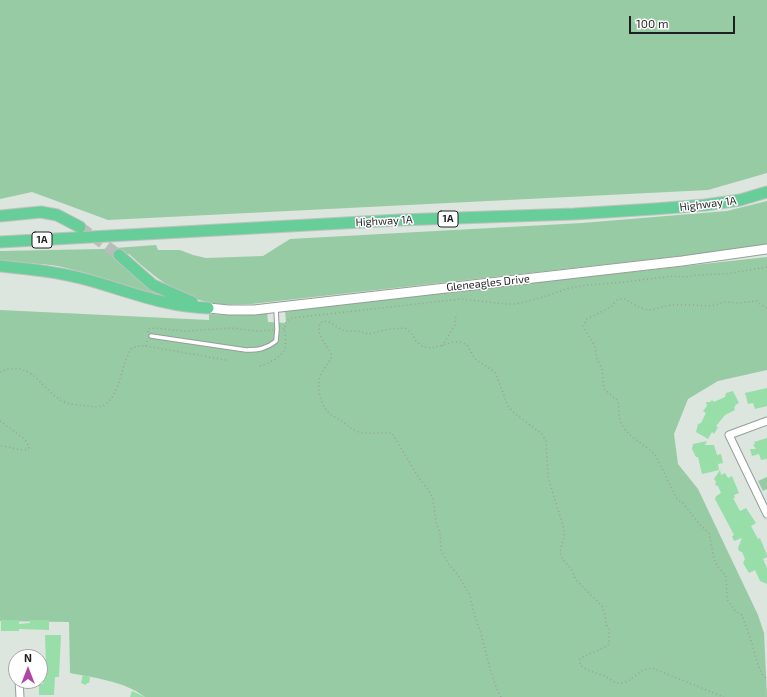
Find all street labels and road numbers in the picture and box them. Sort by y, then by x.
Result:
street label: Highway 1A [679,194,737,214]
road number: 1A [438,211,458,227]
street label: Highway 1A [355,213,413,229]
road number: 1A [32,232,52,248]
street label: Gleneagles Drive [446,272,530,294]

